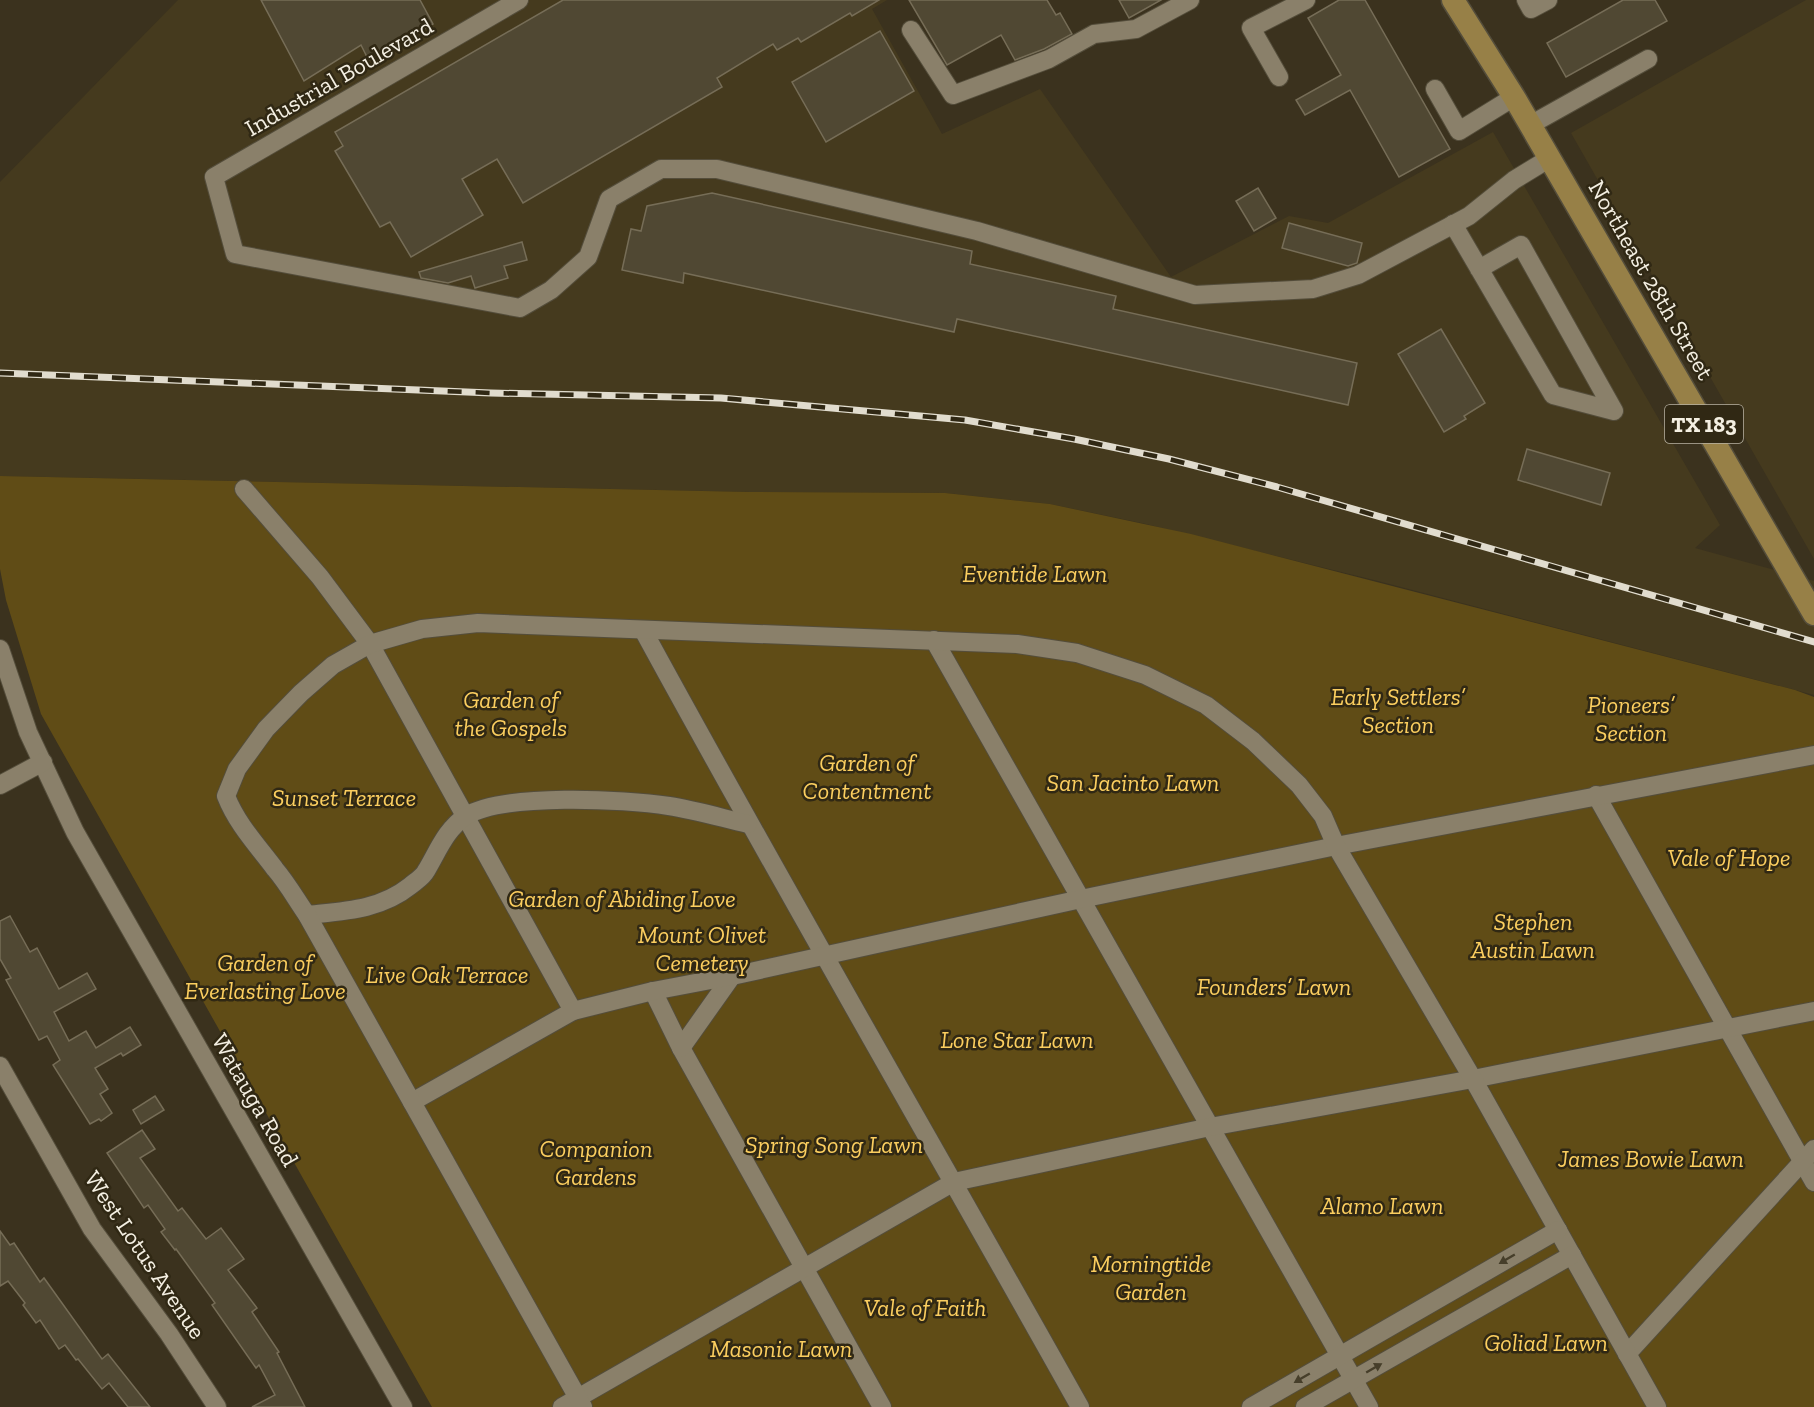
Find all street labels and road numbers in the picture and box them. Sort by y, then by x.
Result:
street label: Industrial Boulevard [240,11,438,142]
street label: Northeast 28th Street [1582,175,1720,385]
road number: TX 183 [1665,405,1743,443]
street label: Watauga Road [206,1028,305,1171]
street label: West Lotus Avenue [78,1165,212,1344]

